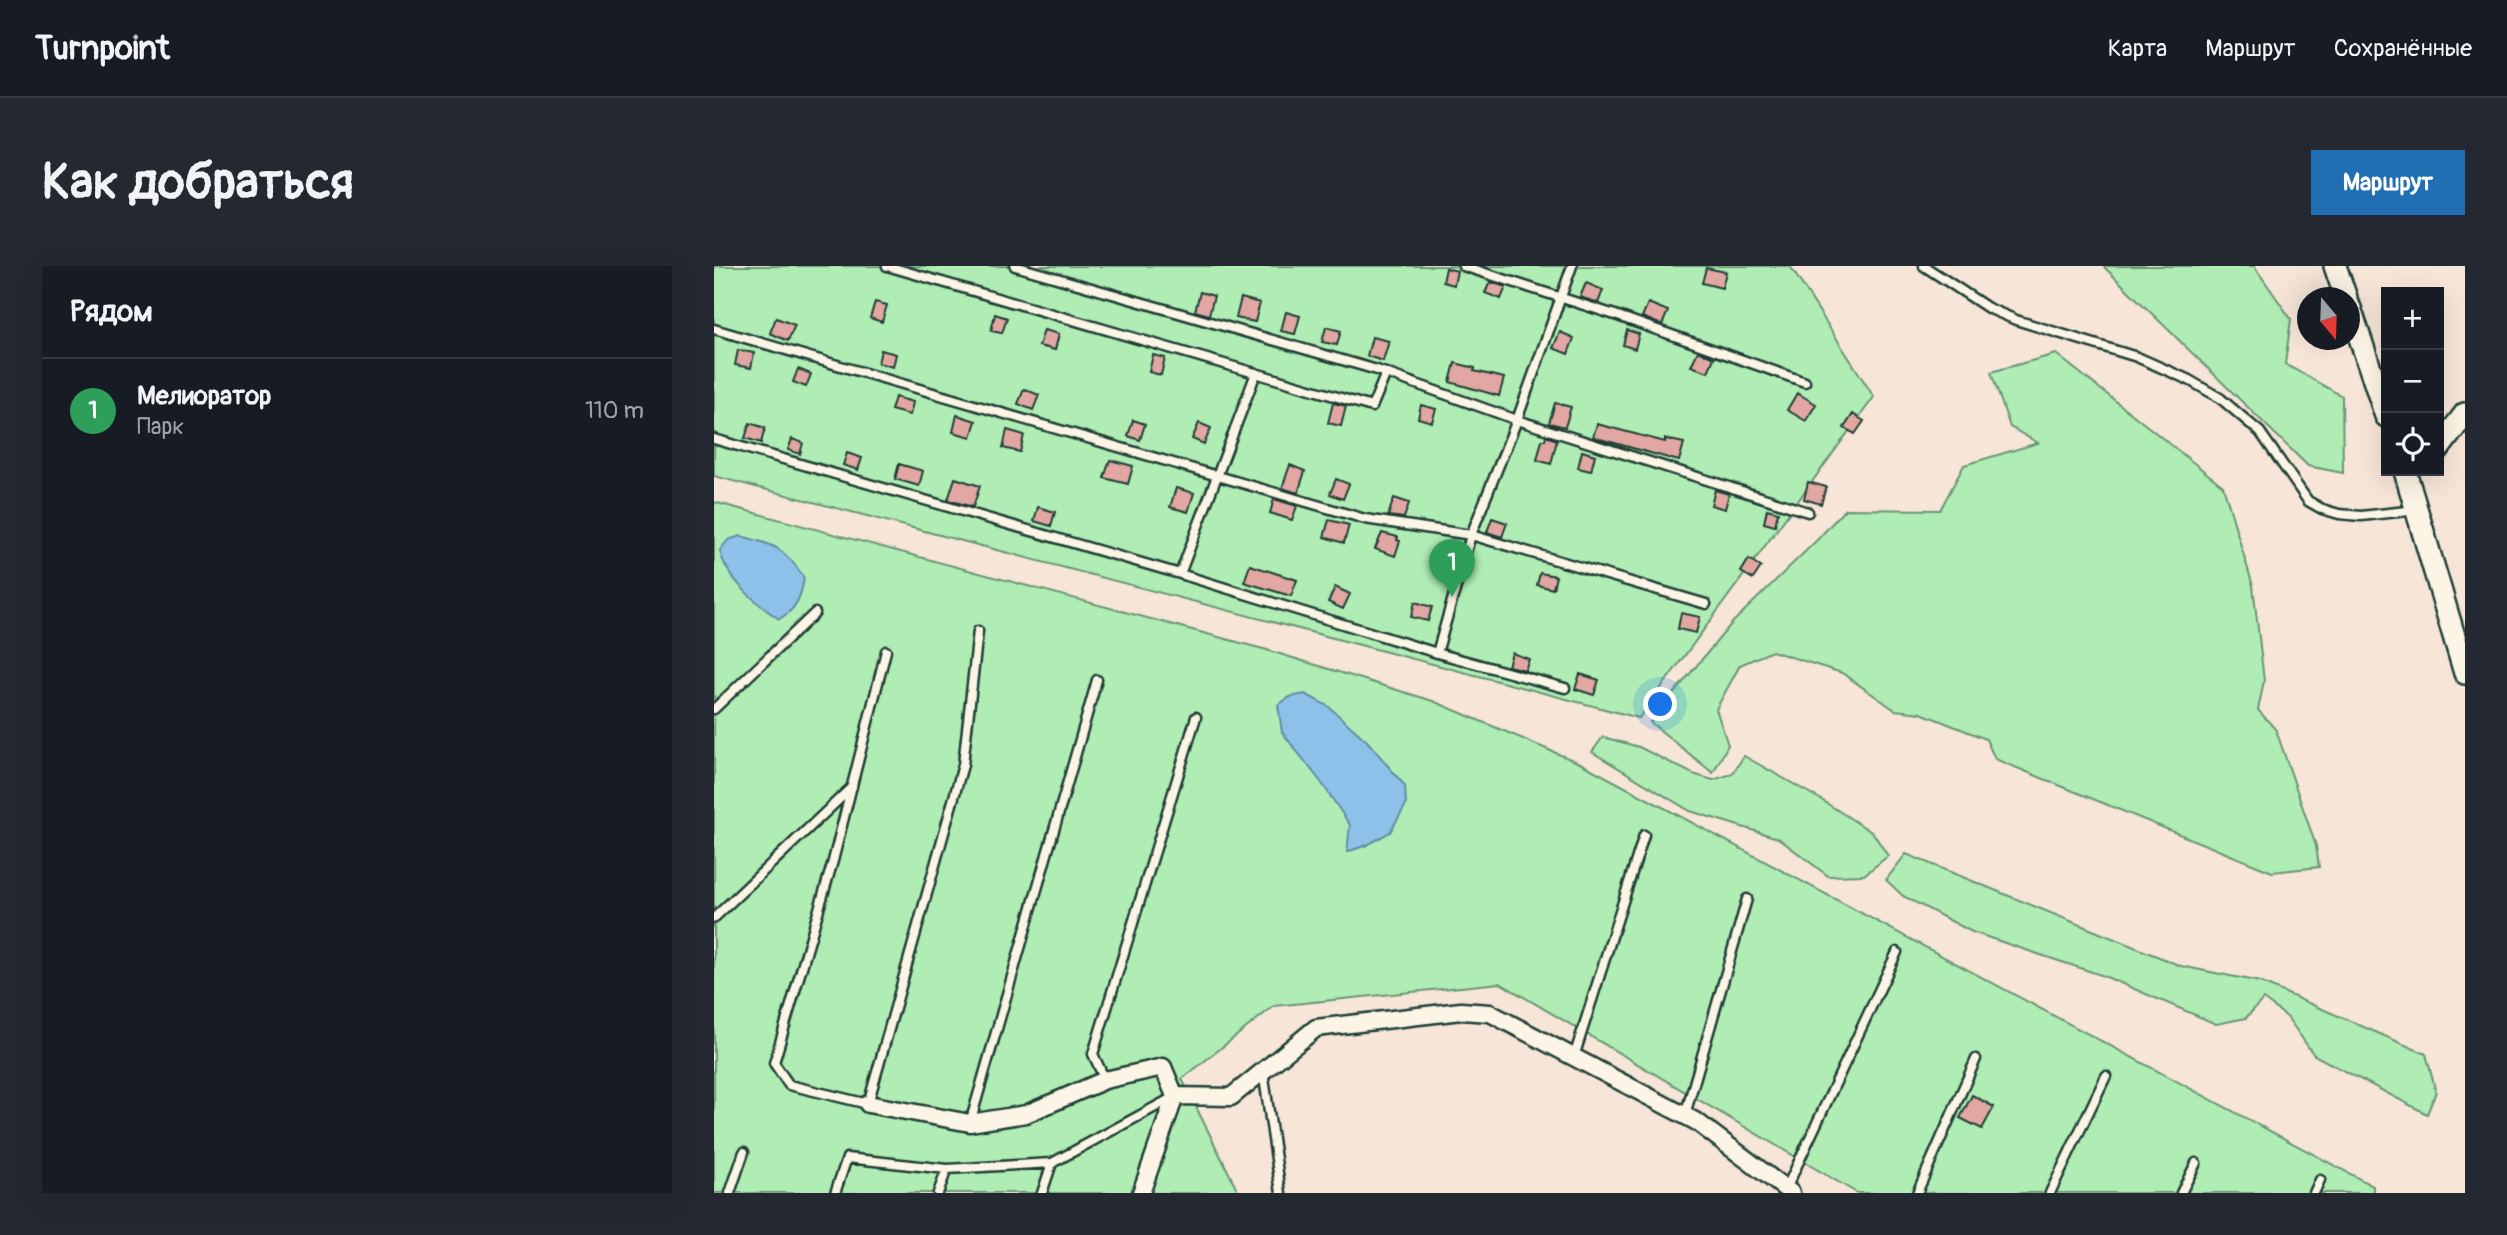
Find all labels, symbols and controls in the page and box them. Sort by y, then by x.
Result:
text: Turnpoint [35,28,170,69]
text: Карта [2108,34,2167,63]
text: Маршрут [2205,34,2296,63]
text: Сохранённые [2334,34,2472,63]
button: Маршрут [2311,150,2465,215]
text: Как добраться [42,152,354,213]
north arrow [2297,287,2360,350]
map controls [2381,287,2444,476]
button: + [2381,287,2444,350]
text: Рядом [70,293,153,330]
button: − [2381,350,2444,413]
text: Мелиоратор [137,380,271,412]
text: 1 [89,396,98,425]
text: 110 m [585,396,644,425]
text: Парк [137,412,184,441]
button: locate [2381,413,2444,476]
pin: 1 [1429,539,1475,597]
your location [1643,687,1677,721]

